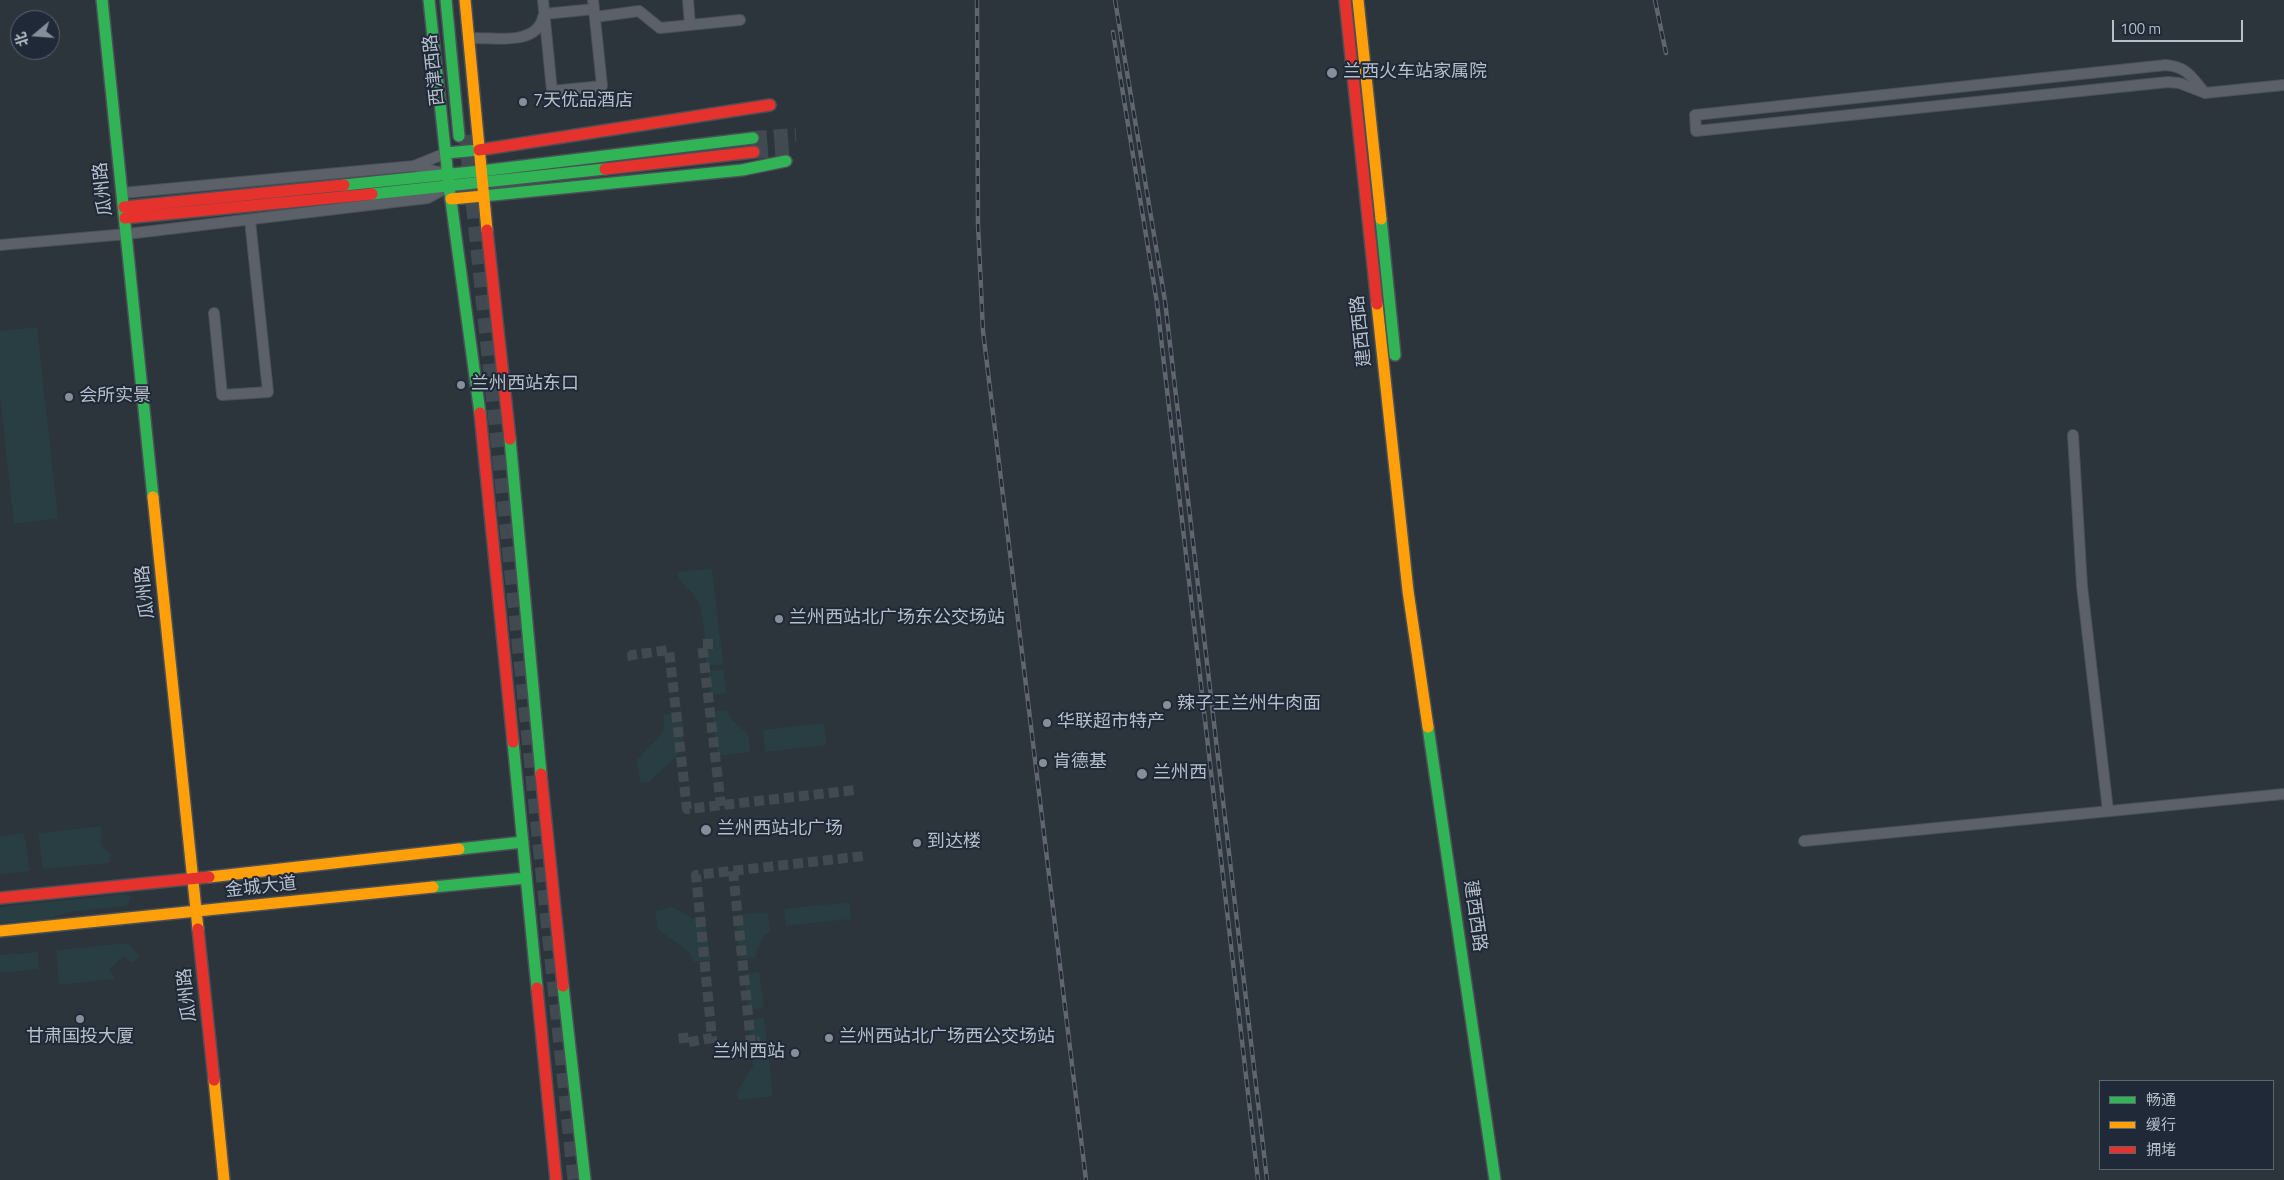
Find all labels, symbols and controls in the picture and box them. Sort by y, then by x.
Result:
north arrow [10,10,60,60]
scale bar [2114,10,2245,42]
text: 100 m [2120,17,2161,40]
text: 北 [9,30,33,49]
street label: 西津西路 [420,33,450,107]
place label: 兰西火车站家属院 [1343,62,1487,84]
marker: 兰西火车站家属院 [1325,66,1339,80]
place label: 7天优品酒店 [533,91,633,113]
marker: 7天优品酒店 [517,96,529,108]
street label: 瓜州路 [90,161,118,217]
street label: 建西西路 [1347,294,1377,368]
place label: 兰州西站东口 [471,374,579,396]
marker: 兰州西站东口 [455,379,467,391]
place label: 会所实景 [79,386,151,408]
marker: 会所实景 [63,391,75,403]
street label: 瓜州路 [132,564,160,620]
place label: 兰州西站北广场东公交场站 [789,608,1005,630]
marker: 兰州西站北广场东公交场站 [773,613,785,625]
place label: 辣子王兰州牛肉面 [1177,694,1321,716]
marker: 辣子王兰州牛肉面 [1161,699,1173,711]
place label: 华联超市特产 [1057,712,1165,734]
marker: 华联超市特产 [1041,717,1053,729]
place label: 肯德基 [1053,752,1107,774]
marker: 肯德基 [1037,757,1049,769]
place label: 兰州西 [1153,763,1207,785]
marker: 兰州西 [1135,767,1149,781]
place label: 兰州西站北广场 [717,819,843,841]
marker: 兰州西站北广场 [699,823,713,837]
place label: 到达楼 [927,832,981,854]
marker: 到达楼 [911,837,923,849]
street label: 金城大道 [224,873,298,903]
street label: 建西西路 [1458,879,1490,953]
street label: 瓜州路 [174,967,202,1023]
marker: 甘肃国投大厦 [74,1013,86,1025]
place label: 甘肃国投大厦 [26,1027,134,1049]
place label: 兰州西站北广场西公交场站 [839,1027,1055,1049]
marker: 兰州西站北广场西公交场站 [823,1032,835,1044]
place label: 兰州西站 [713,1042,785,1064]
marker: 兰州西站 [789,1047,801,1059]
legend [2099,1080,2274,1170]
text: 畅通 [2146,1088,2176,1111]
text: 缓行 [2146,1113,2176,1136]
text: 拥堵 [2146,1138,2176,1161]

